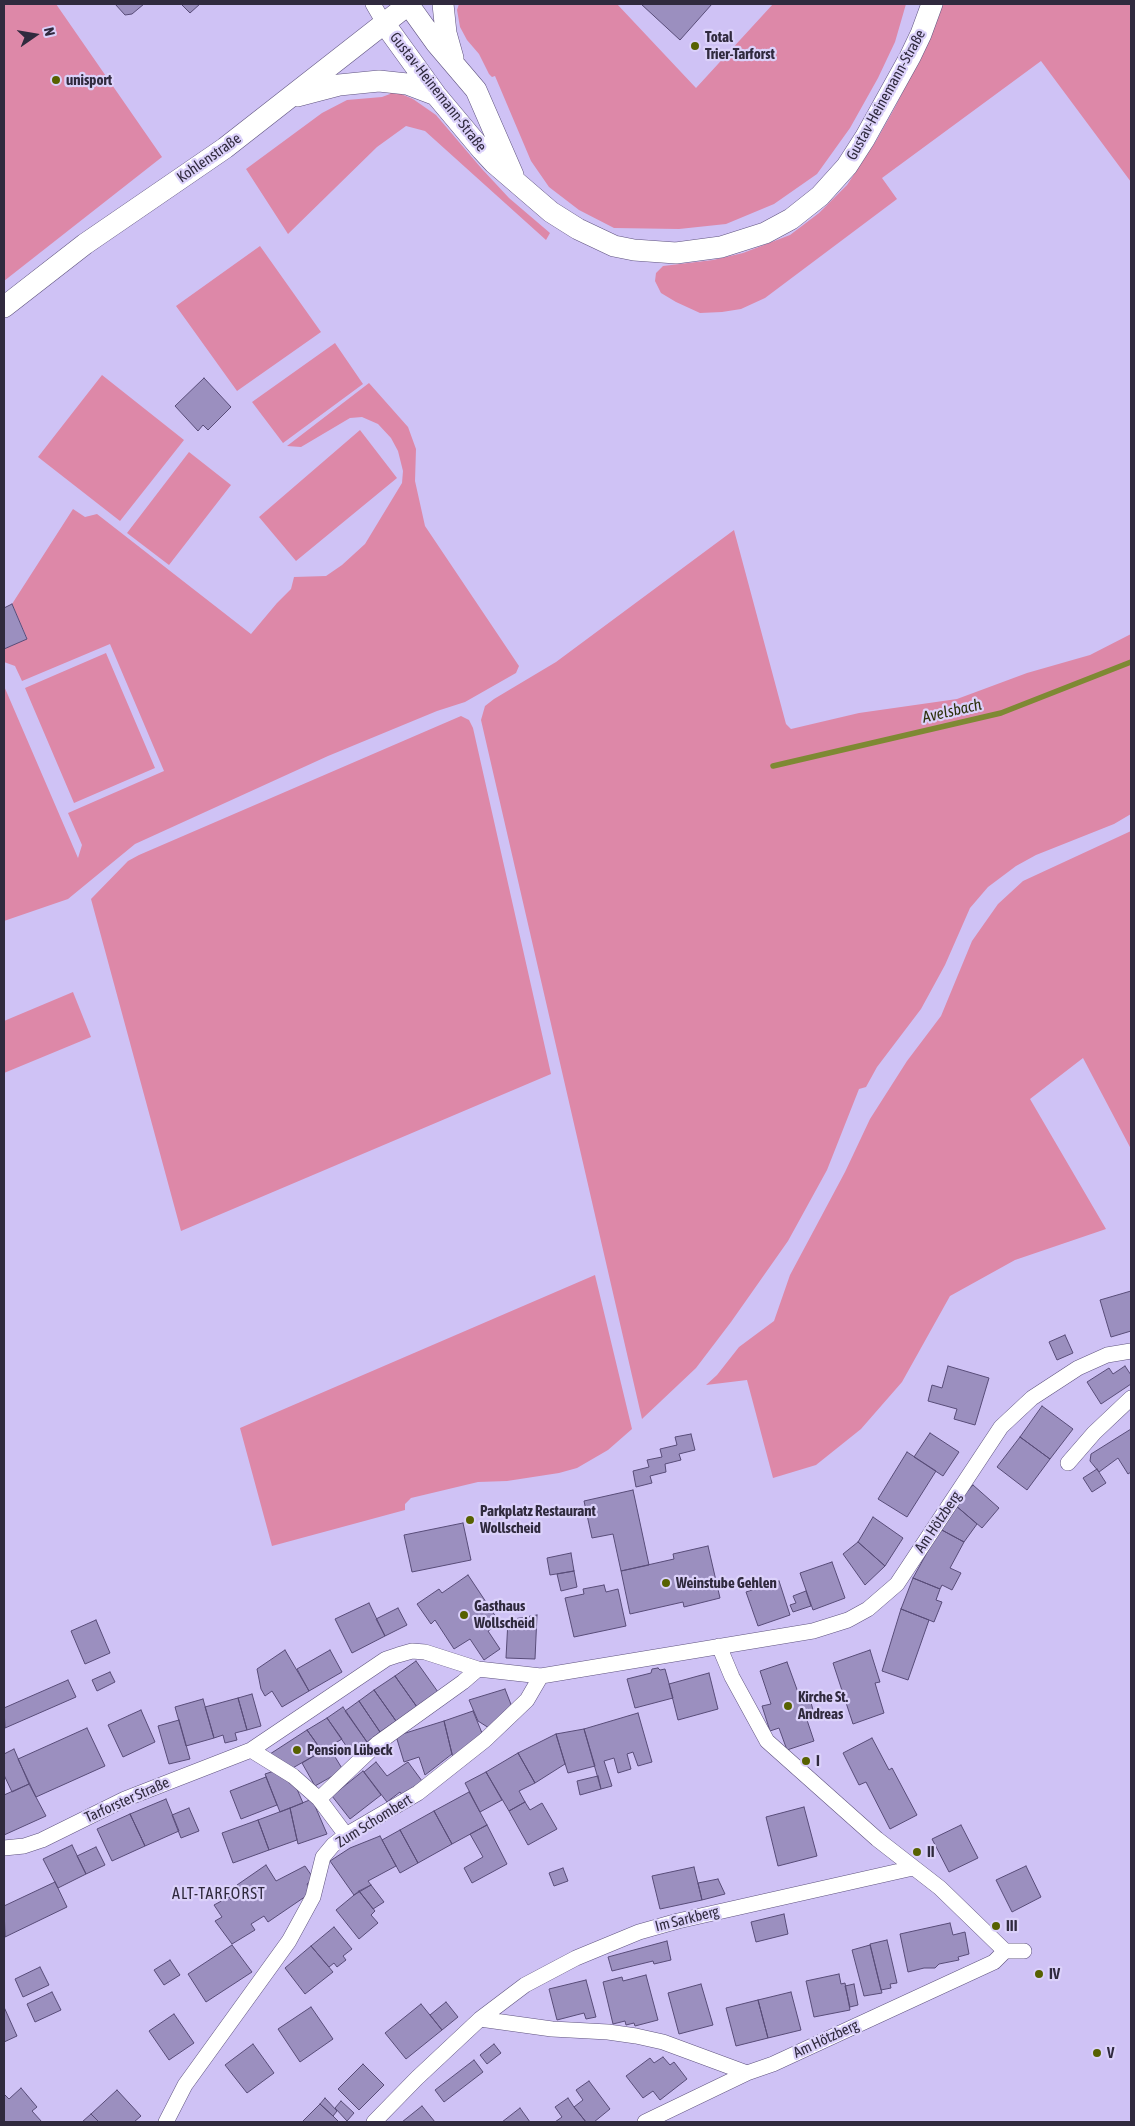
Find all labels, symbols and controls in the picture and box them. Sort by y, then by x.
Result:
north arrow [10,10,60,60]
text: N [41,26,58,37]
street label: Gustav-Heinemann-Straße [843,27,929,163]
place label: Total Trier-Tarforst [705,28,775,63]
street label: Gustav-Heinemann-Straße [386,29,490,155]
marker: Total Trier-Tarforst [689,40,701,52]
place label: unisport [66,71,112,89]
marker: unisport [50,74,62,86]
street label: Kohlenstraße [174,129,244,187]
water label: Avelsbach [921,695,983,727]
street label: Am Hötzberg [911,1488,965,1556]
place label: Parkplatz Restaurant Wollscheid [480,1502,596,1537]
marker: Parkplatz Restaurant Wollscheid [464,1514,476,1526]
place label: Weinstube Gehlen [676,1574,777,1592]
marker: Weinstube Gehlen [660,1577,672,1589]
place label: Gasthaus Wollscheid [474,1597,535,1632]
marker: Gasthaus Wollscheid [458,1609,470,1621]
place label: Kirche St. Andreas [798,1688,848,1723]
marker: Kirche St. Andreas [782,1700,794,1712]
place label: Pension Lübeck [307,1741,392,1759]
marker: Pension Lübeck [291,1744,303,1756]
place label: I [816,1752,820,1770]
marker: I [800,1755,812,1767]
street label: Tarforster Straße [82,1773,172,1827]
street label: Zum Schombert [333,1790,415,1852]
place label: II [927,1843,935,1861]
marker: II [911,1846,923,1858]
district label: ALT-TARFORST [171,1884,267,1904]
street label: Im Sarkberg [653,1902,721,1936]
place label: III [1006,1917,1017,1935]
marker: III [990,1920,1002,1932]
place label: IV [1049,1965,1060,1983]
marker: IV [1033,1968,1045,1980]
street label: Am Hötzberg [790,2016,862,2062]
place label: V [1107,2044,1114,2062]
marker: V [1091,2047,1103,2059]

